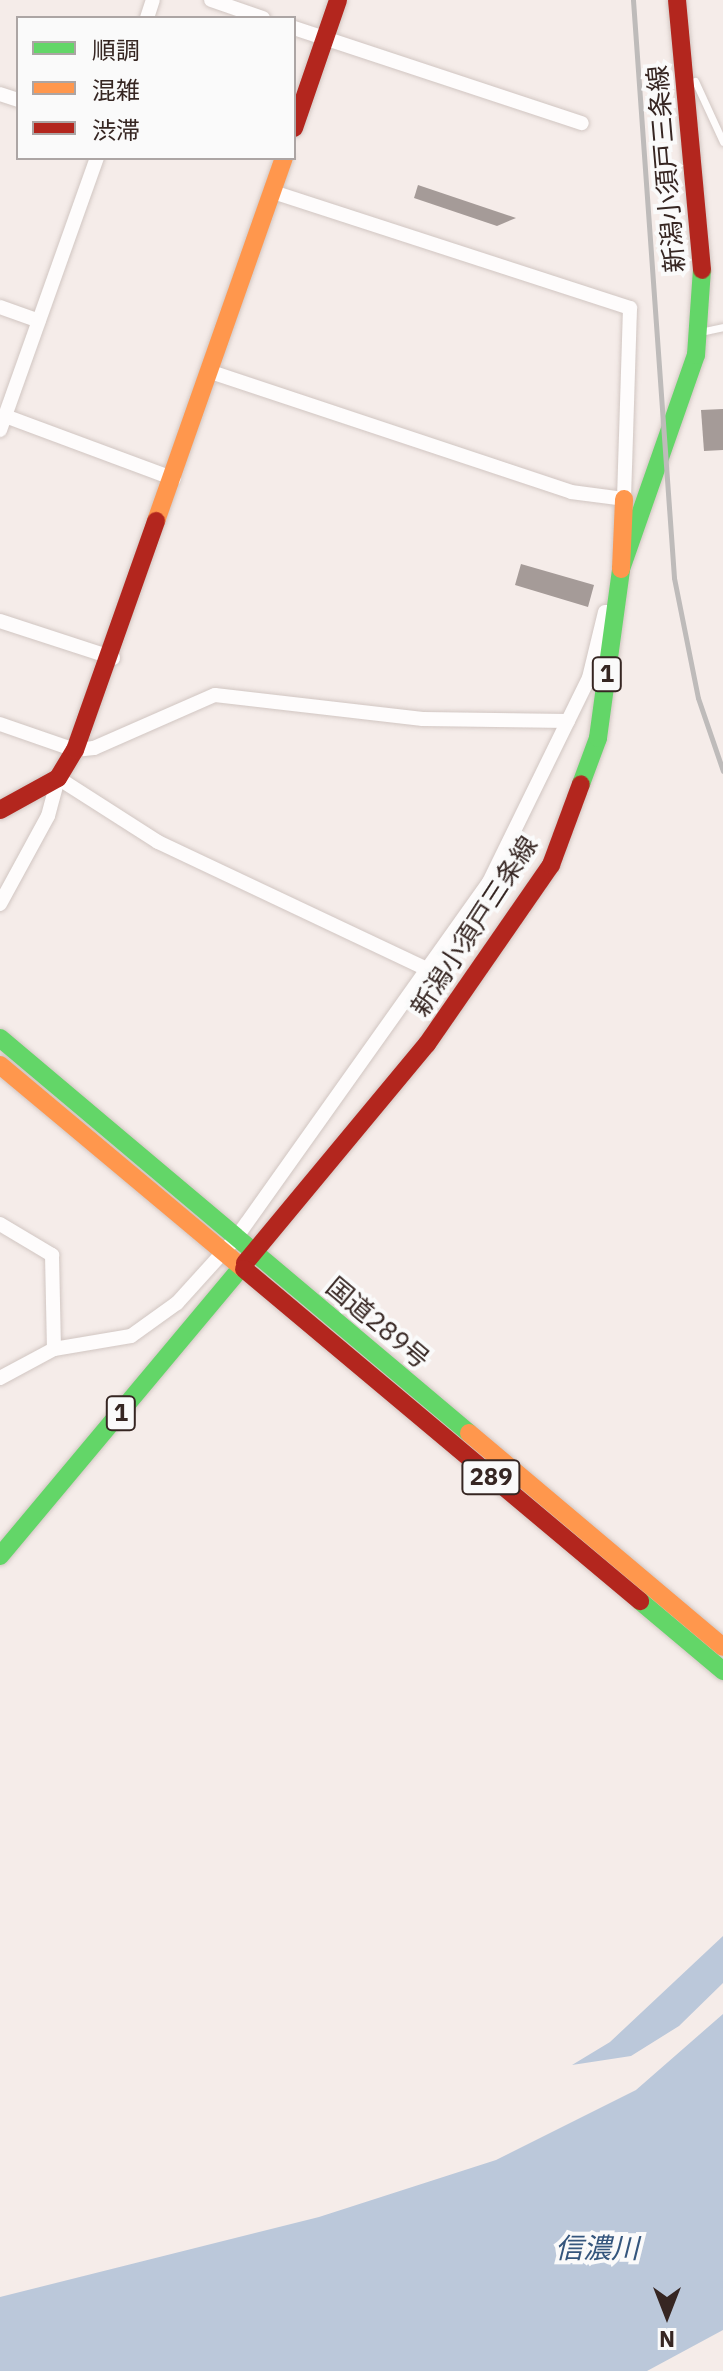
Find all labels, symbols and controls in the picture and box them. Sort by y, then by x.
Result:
legend [16,16,296,160]
text: 順調 [92,34,140,66]
street label: 新潟小須戸三条線 [641,64,691,274]
text: 混雑 [92,74,140,106]
text: 渋滞 [92,114,140,146]
road number: 1 [591,654,623,694]
street label: 新潟小須戸三条線 [404,830,544,1022]
street label: 国道289号 [320,1271,436,1375]
road number: 1 [105,1393,137,1433]
road number: 289 [461,1457,521,1497]
water label: 信濃川 [555,2231,639,2265]
north arrow [627,2275,707,2355]
text: N [659,2325,675,2354]

